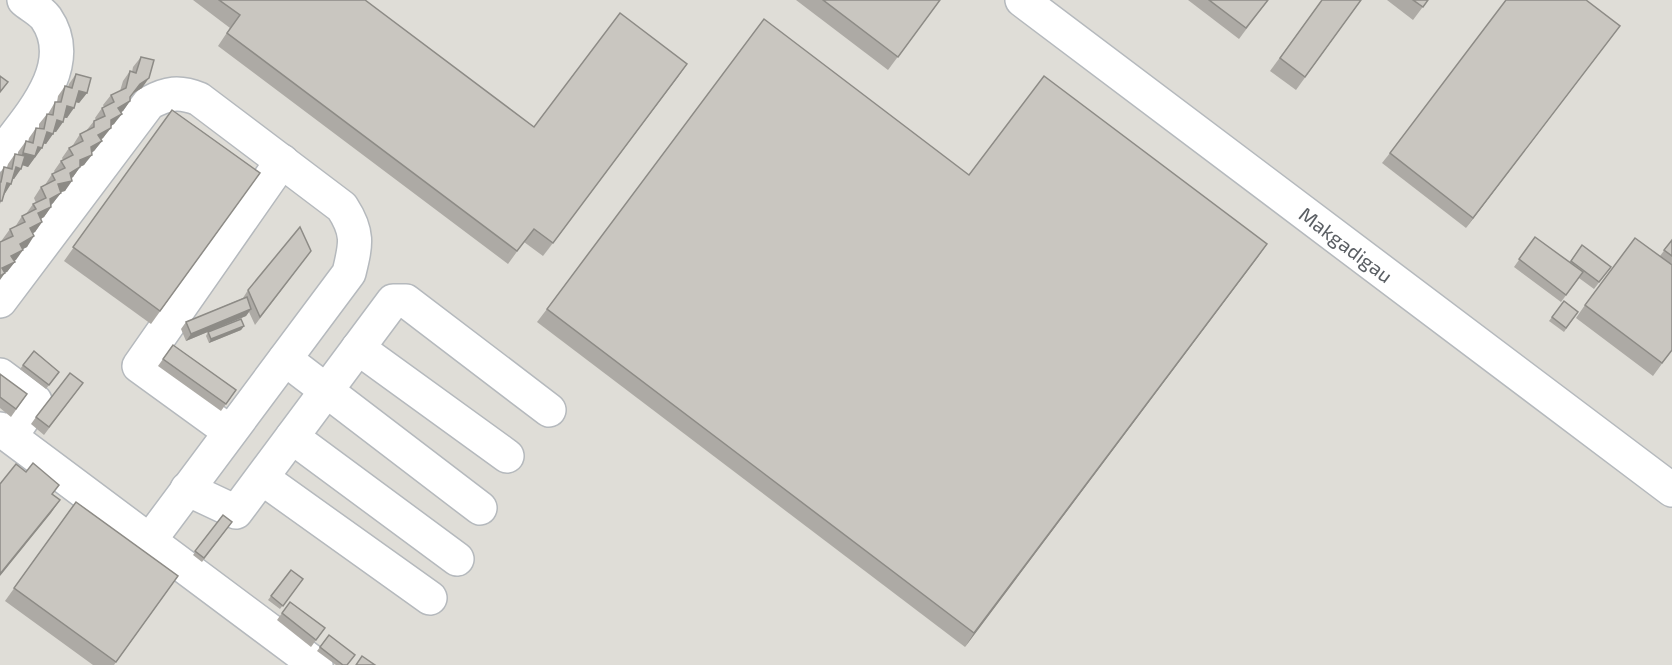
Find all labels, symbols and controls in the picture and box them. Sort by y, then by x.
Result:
street label: Makgadigau [1295,202,1398,287]

